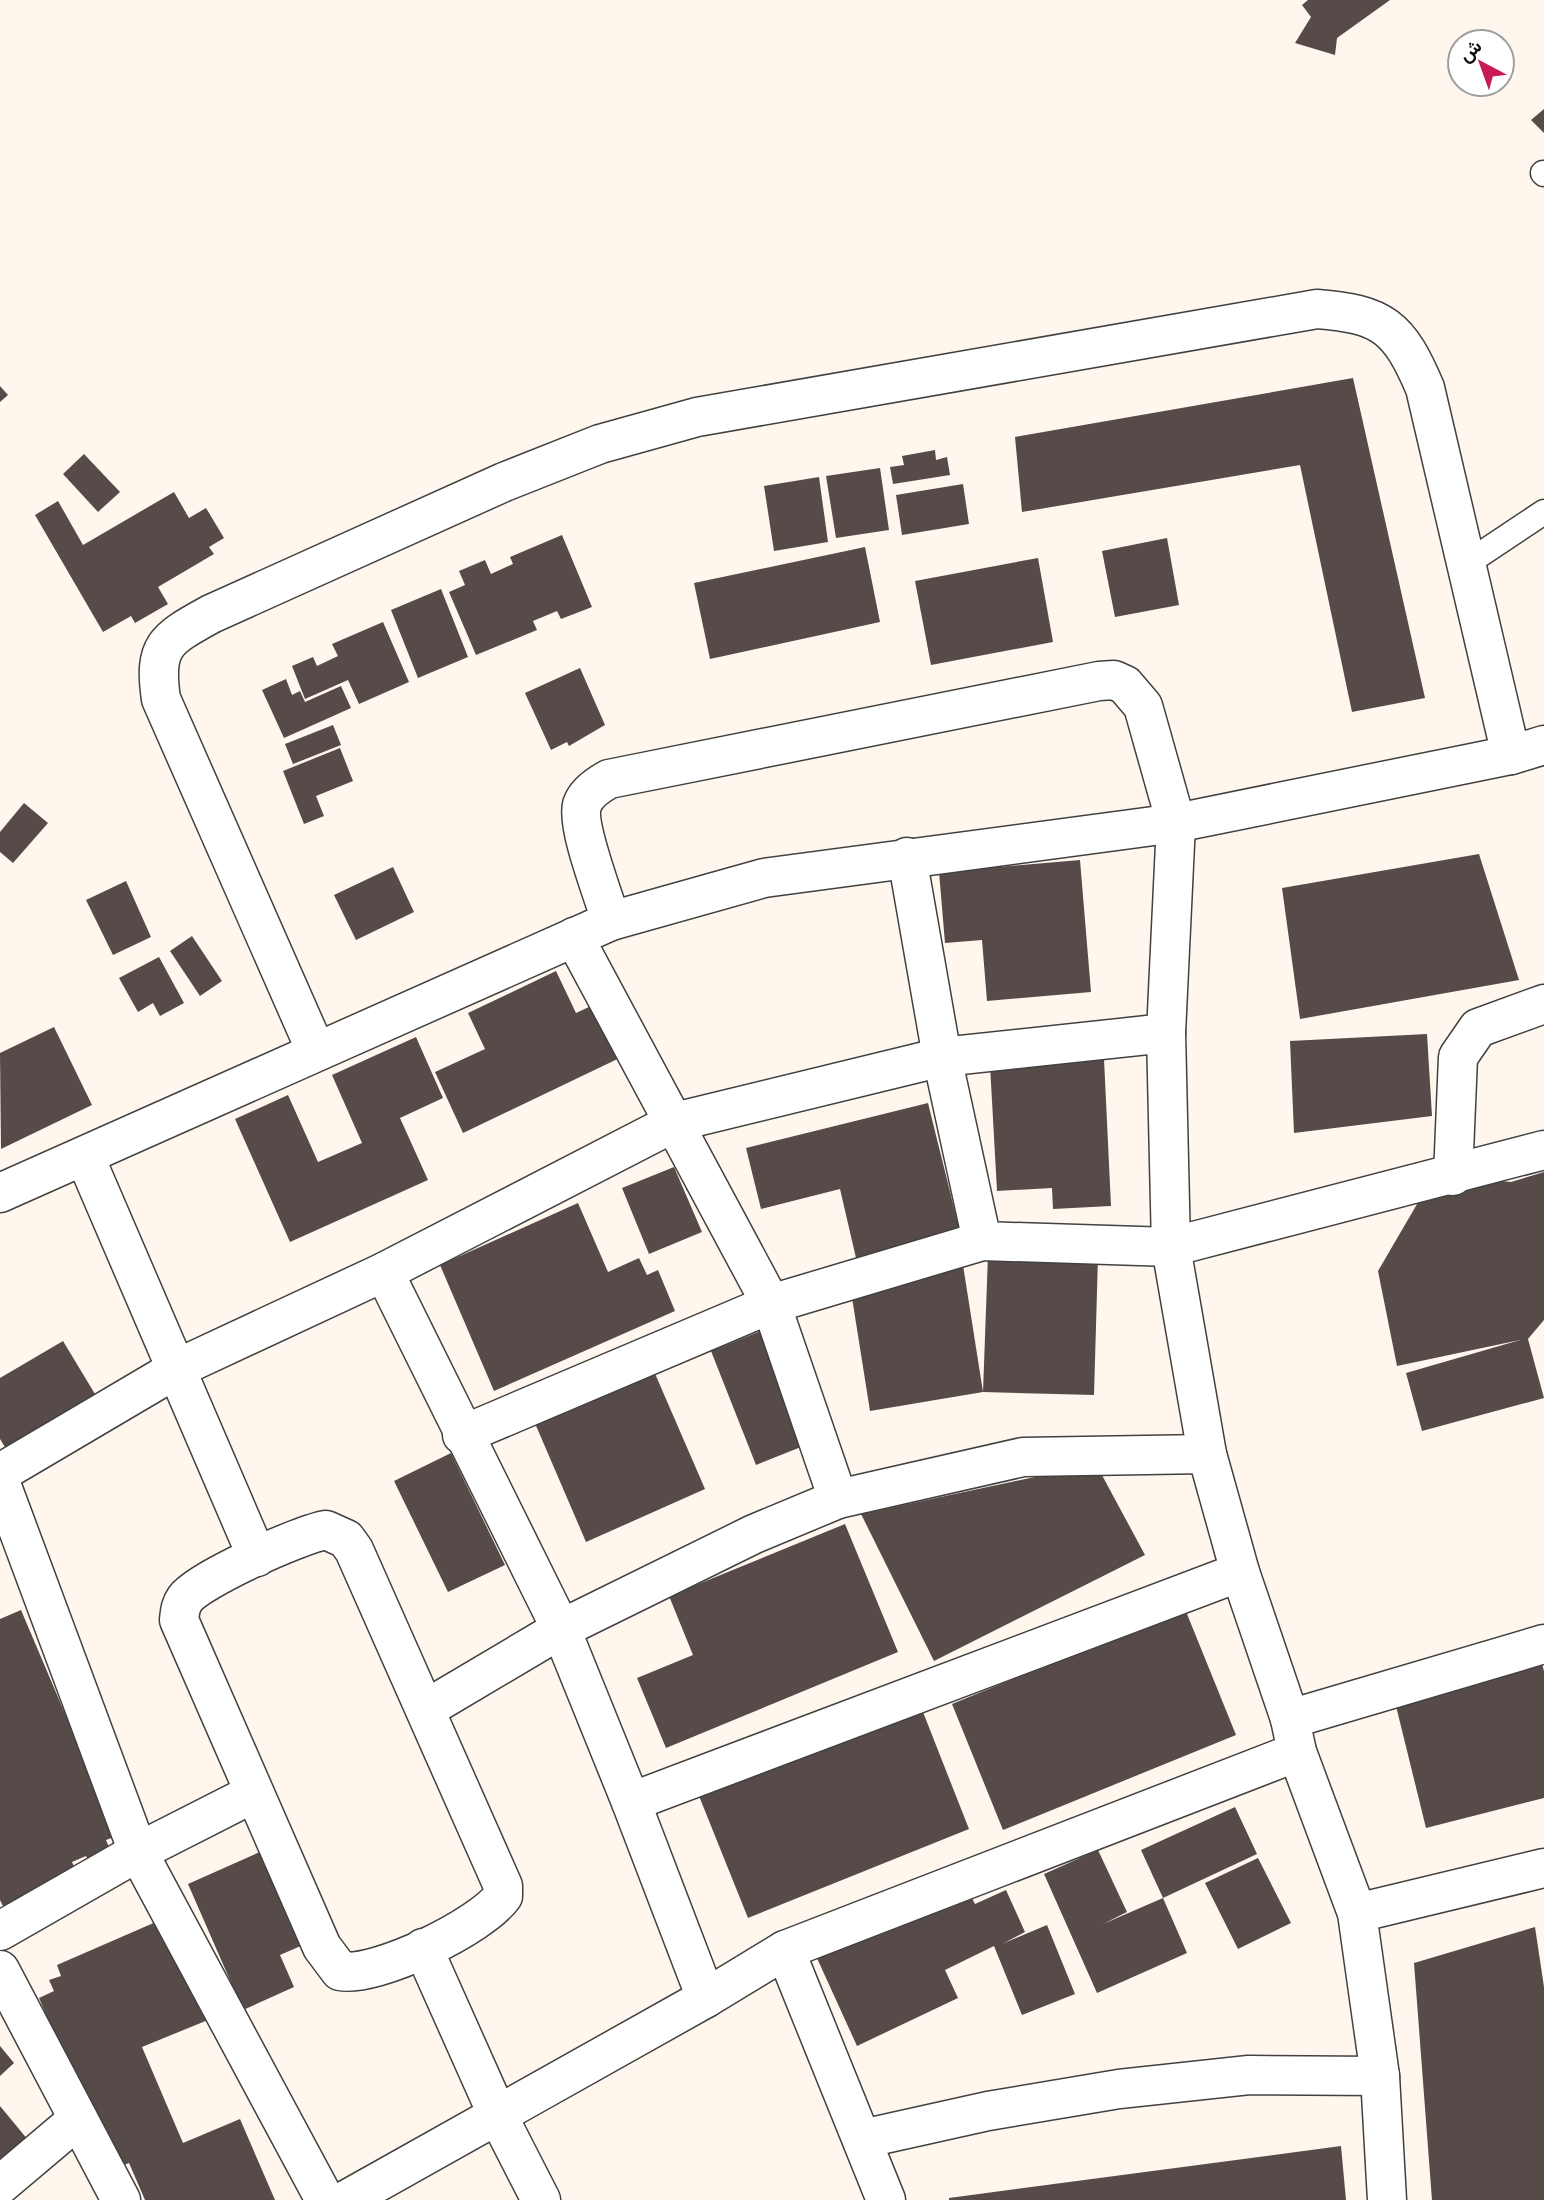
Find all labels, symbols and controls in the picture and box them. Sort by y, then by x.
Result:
north arrow [1446,28,1516,98]
text: ش [1455,35,1486,67]

